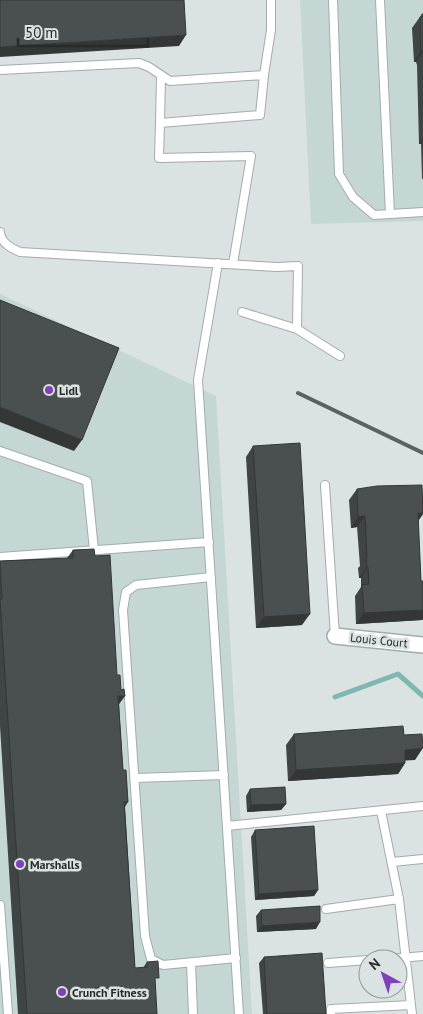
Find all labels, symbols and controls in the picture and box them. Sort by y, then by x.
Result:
scale bar [18,15,148,47]
text: 50 m [25,23,58,42]
place label: Lidl [59,383,79,398]
marker: Lidl [43,384,55,396]
street label: Louis Court [350,630,408,650]
place label: Marshalls [30,857,79,872]
marker: Marshalls [14,858,26,870]
north arrow [358,949,408,999]
text: N [365,954,384,974]
place label: Crunch Fitness [72,985,147,1000]
marker: Crunch Fitness [56,986,68,998]

